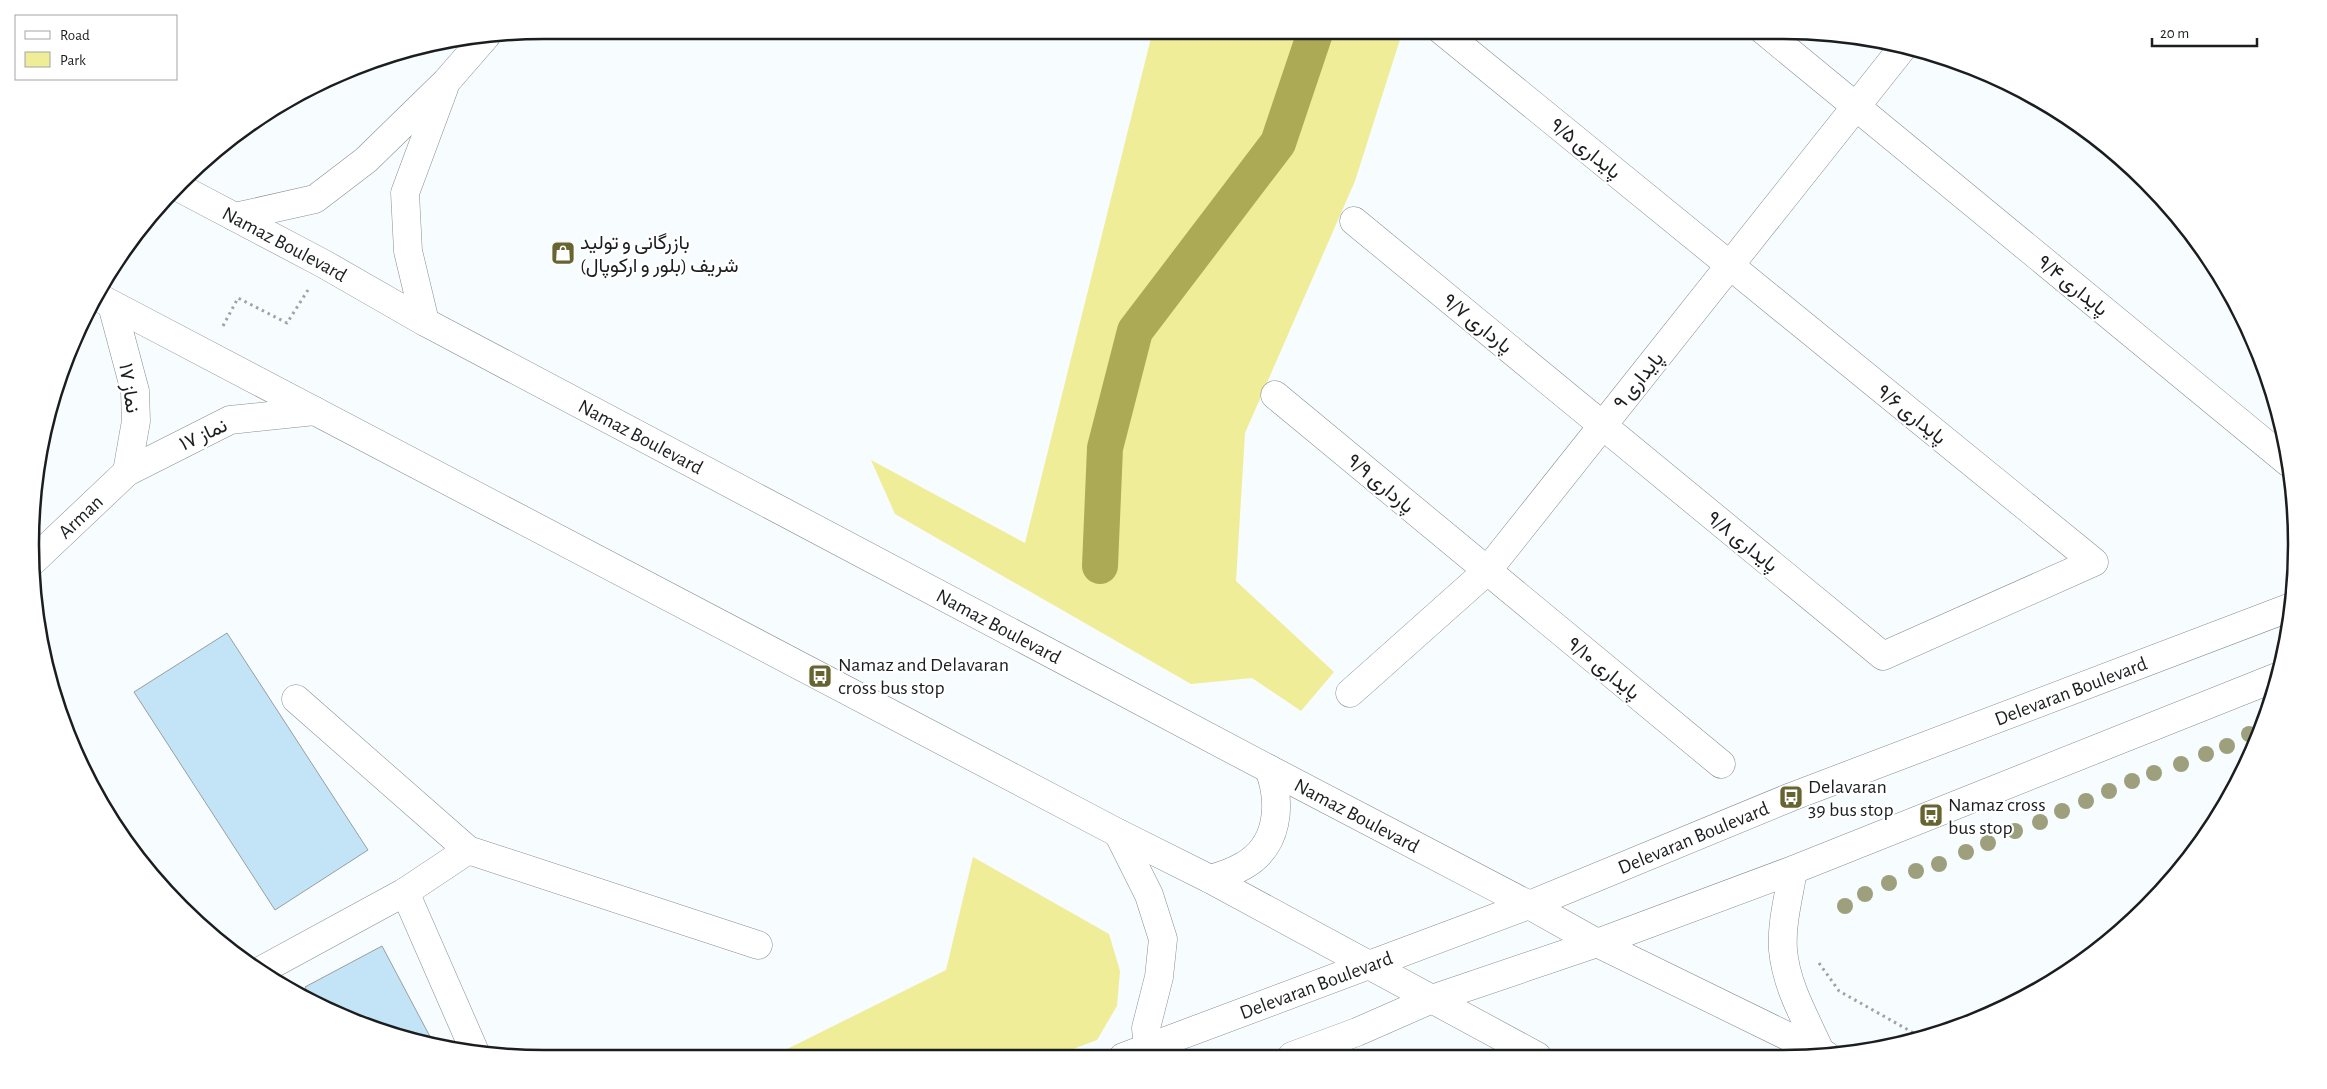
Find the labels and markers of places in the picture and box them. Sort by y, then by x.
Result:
place label: بازرگانی و تولید شریف (بلور و ارکوپال) [580,233,739,279]
shop icon: بازرگانی و تولید شریف (بلور و ارکوپال) [550,240,576,266]
place label: Namaz and Delavaran cross bus stop [838,655,1009,698]
bus stop icon: Namaz and Delavaran cross bus stop [807,663,833,689]
place label: Delavaran 39 bus stop [1808,777,1894,820]
bus stop icon: Delavaran 39 bus stop [1778,784,1804,810]
place label: Namaz cross bus stop [1948,795,2046,838]
bus stop icon: Namaz cross bus stop [1918,802,1944,828]

